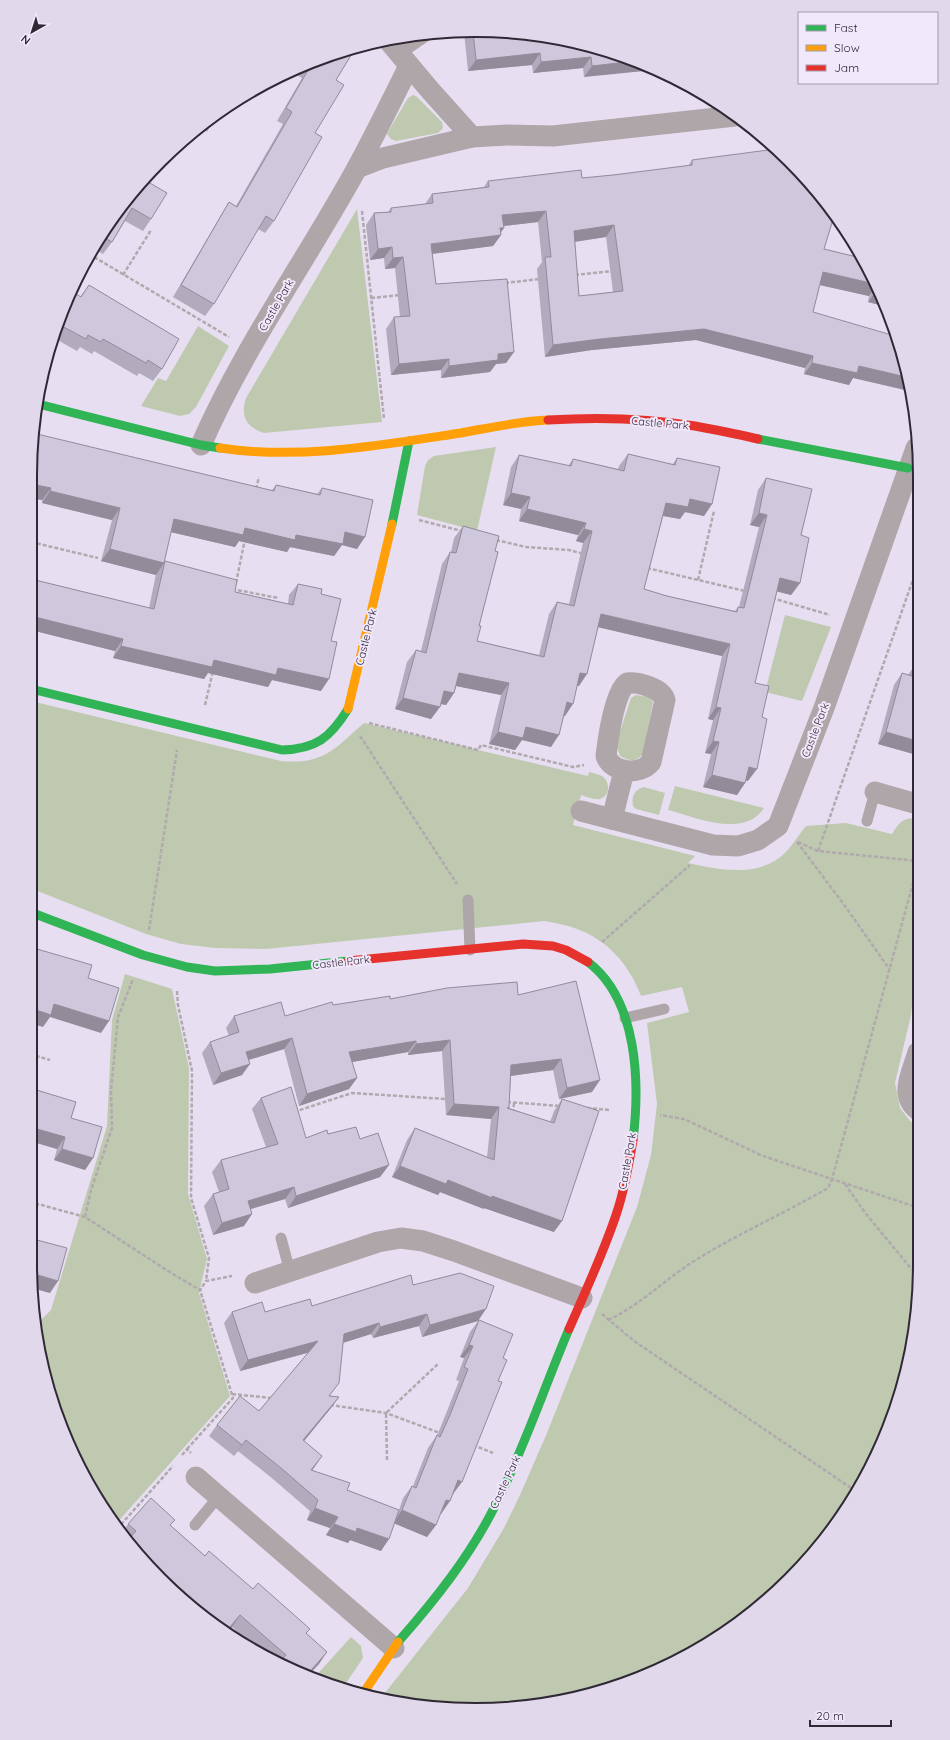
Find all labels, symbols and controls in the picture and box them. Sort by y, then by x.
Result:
north arrow [12,12,52,52]
legend [798,12,938,84]
text: Fast [834,20,858,35]
text: N [18,32,33,48]
text: Slow [834,40,860,55]
text: Jam [834,60,859,75]
street label: Castle Park [256,276,297,333]
street label: Castle Park [631,414,689,432]
street label: Castle Park [352,607,380,667]
street label: Castle Park [798,700,832,759]
street label: Castle Park [312,952,371,972]
street label: Castle Park [615,1131,639,1191]
street label: Castle Park [486,1453,524,1511]
scale bar [810,1702,891,1728]
text: 20 m [816,1708,844,1723]

